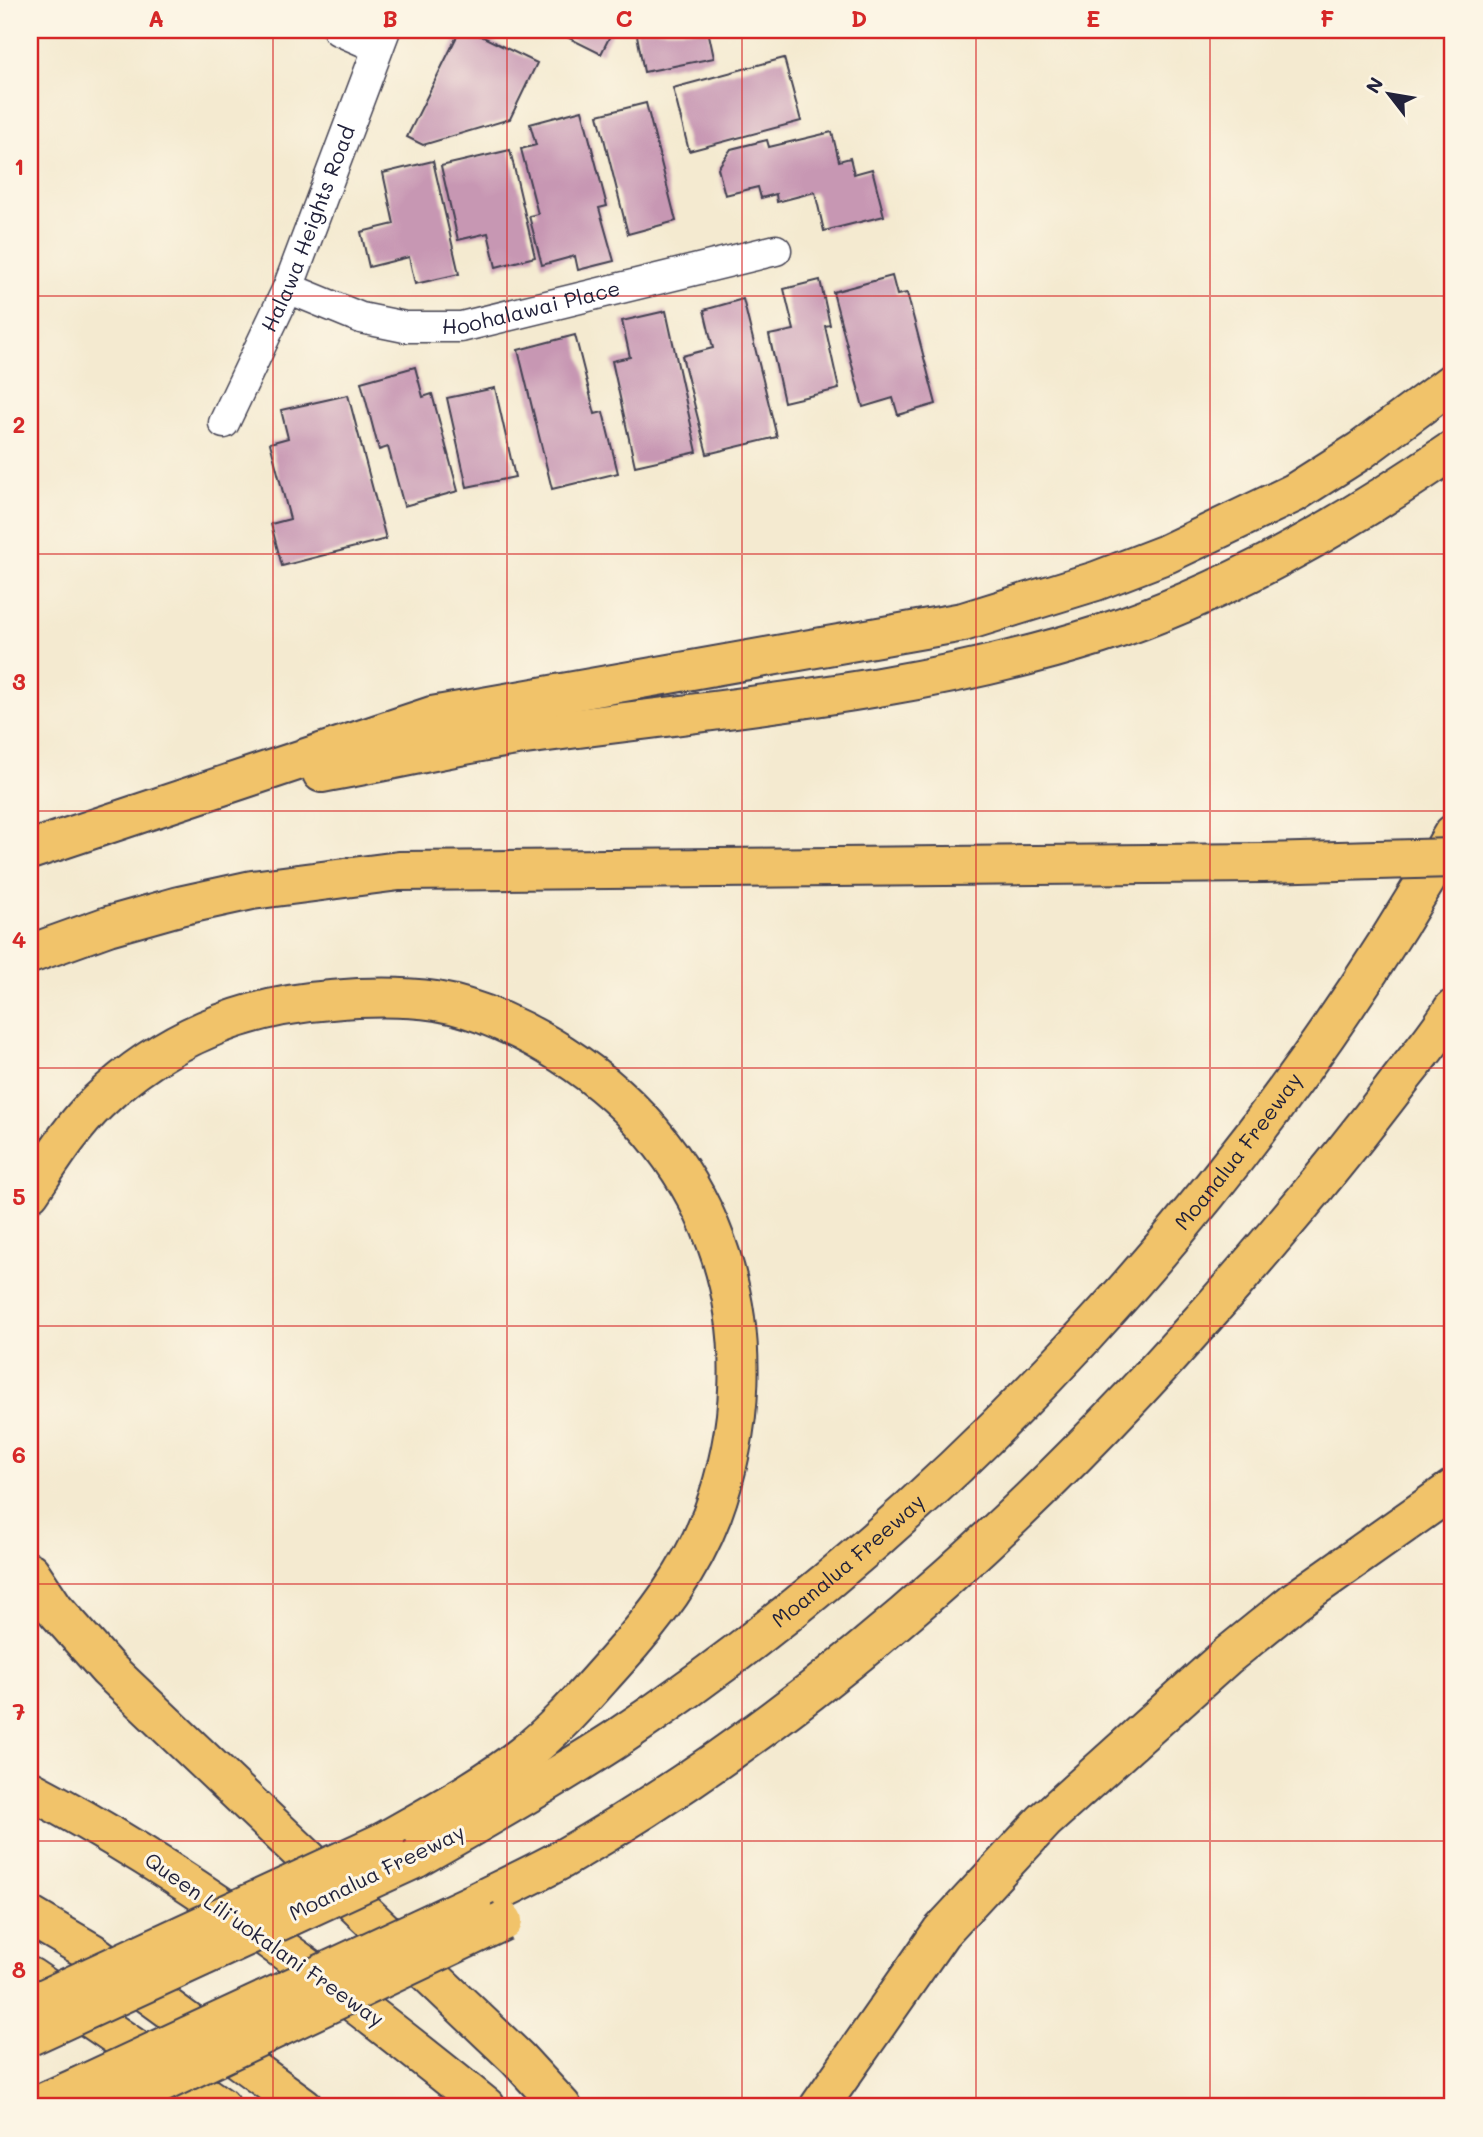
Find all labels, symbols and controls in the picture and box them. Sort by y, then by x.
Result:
text: A [148,3,164,33]
text: B [382,3,398,33]
text: C [615,3,633,33]
text: D [851,3,867,33]
text: E [1086,3,1100,33]
text: F [1320,3,1334,33]
north arrow [1354,60,1424,130]
text: N [1360,72,1388,98]
street label: Halawa Heights Road [254,121,360,336]
text: 1 [14,151,24,181]
street label: Hoohalawai Place [442,274,623,340]
text: 2 [13,409,25,439]
text: 3 [12,666,26,696]
text: 4 [12,924,26,954]
street label: Moanalua Freeway [1168,1067,1307,1235]
text: 5 [12,1181,26,1211]
text: 6 [12,1439,26,1469]
street label: Moanalua Freeway [766,1487,929,1633]
text: 7 [13,1696,26,1726]
street label: Moanalua Freeway [284,1817,469,1926]
street label: Queen Liliʻuokalani Freeway [140,1846,390,2032]
text: 8 [12,1954,26,1984]

